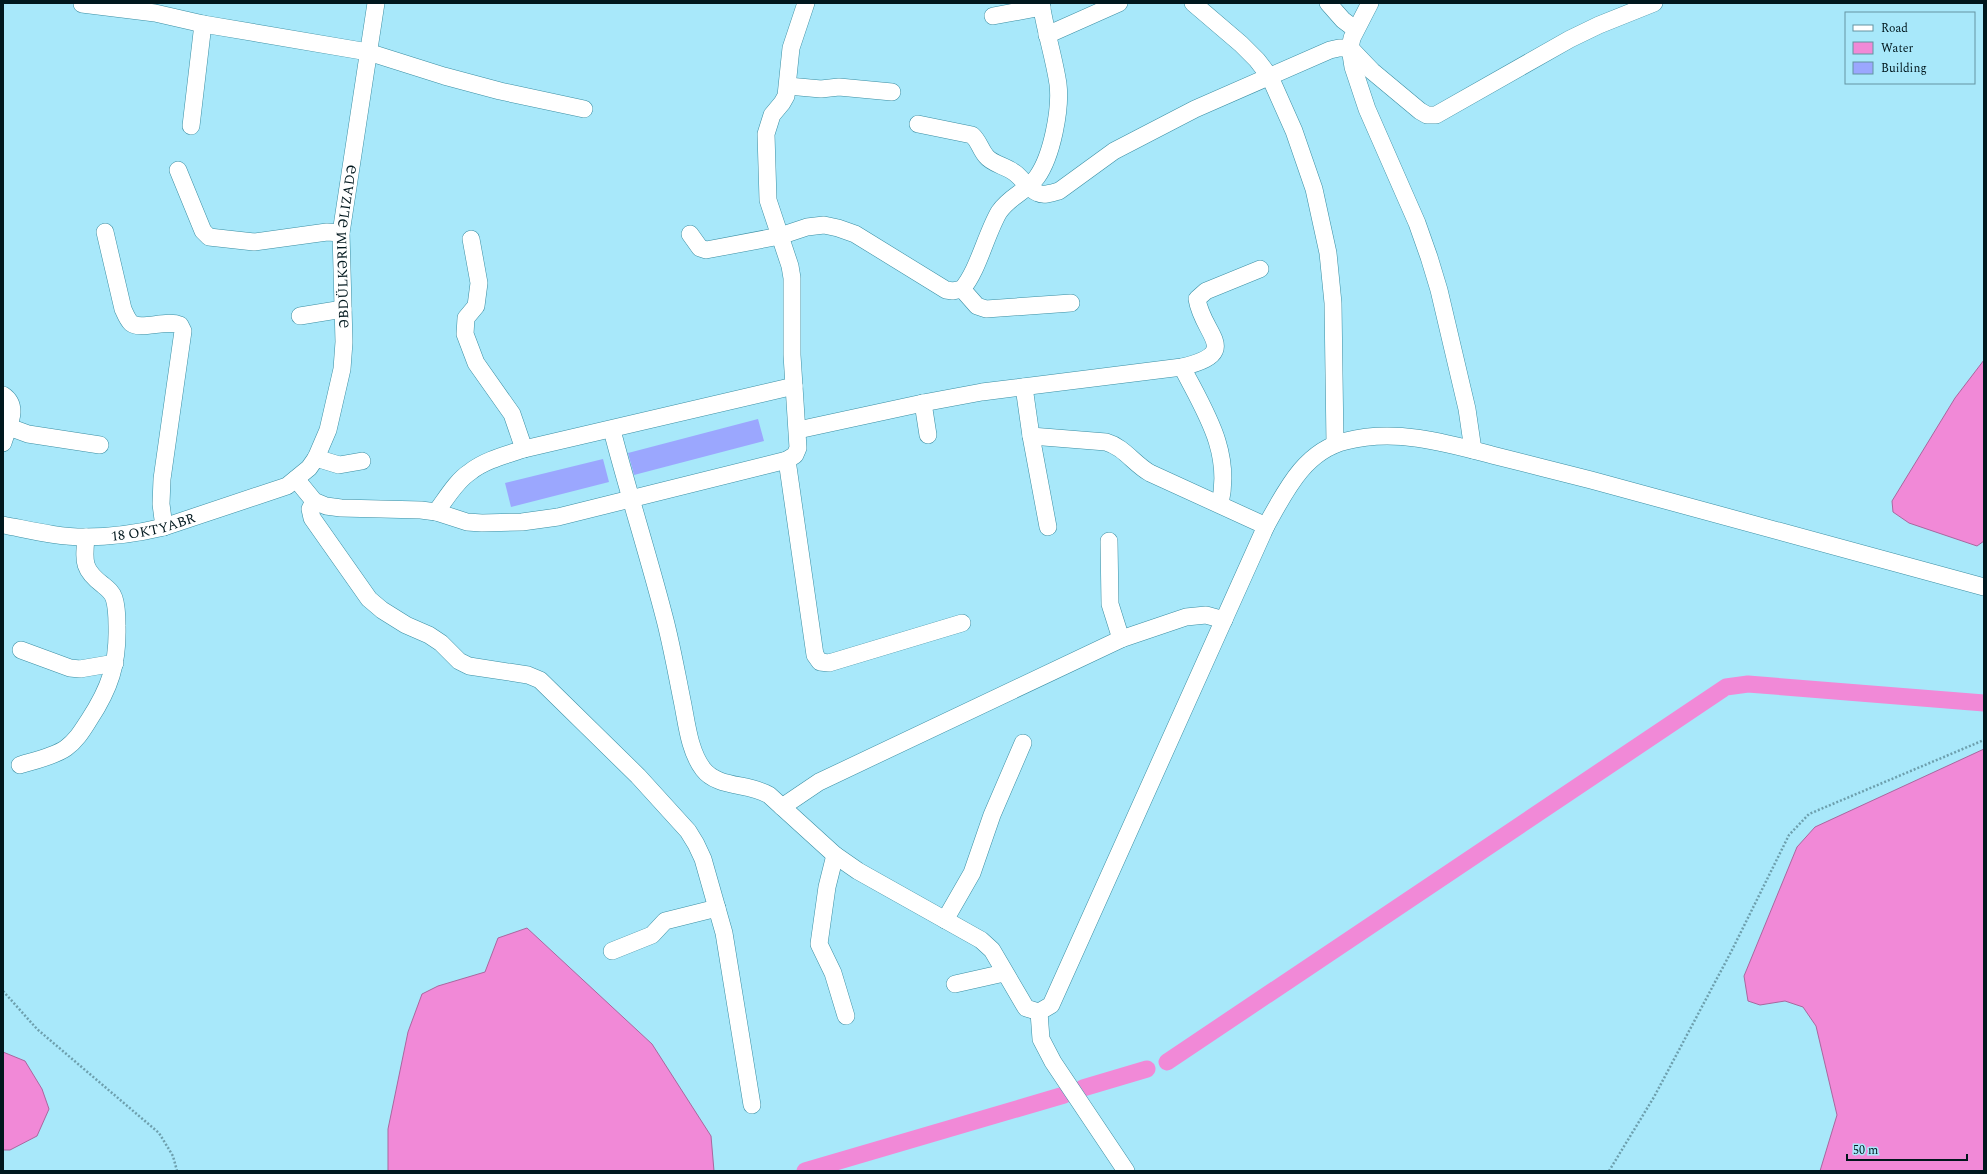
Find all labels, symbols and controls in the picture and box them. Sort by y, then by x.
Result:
legend [1845,12,1975,84]
text: Road [1881,19,1908,38]
text: Water [1881,39,1913,58]
text: Building [1881,59,1927,78]
street label: ƏBDÜLKƏRIM ƏLIZADƏ [330,163,362,329]
street label: 18 OKTYABR [110,507,199,546]
scale bar [1847,1136,1967,1162]
text: 50 m [1853,1141,1878,1160]

